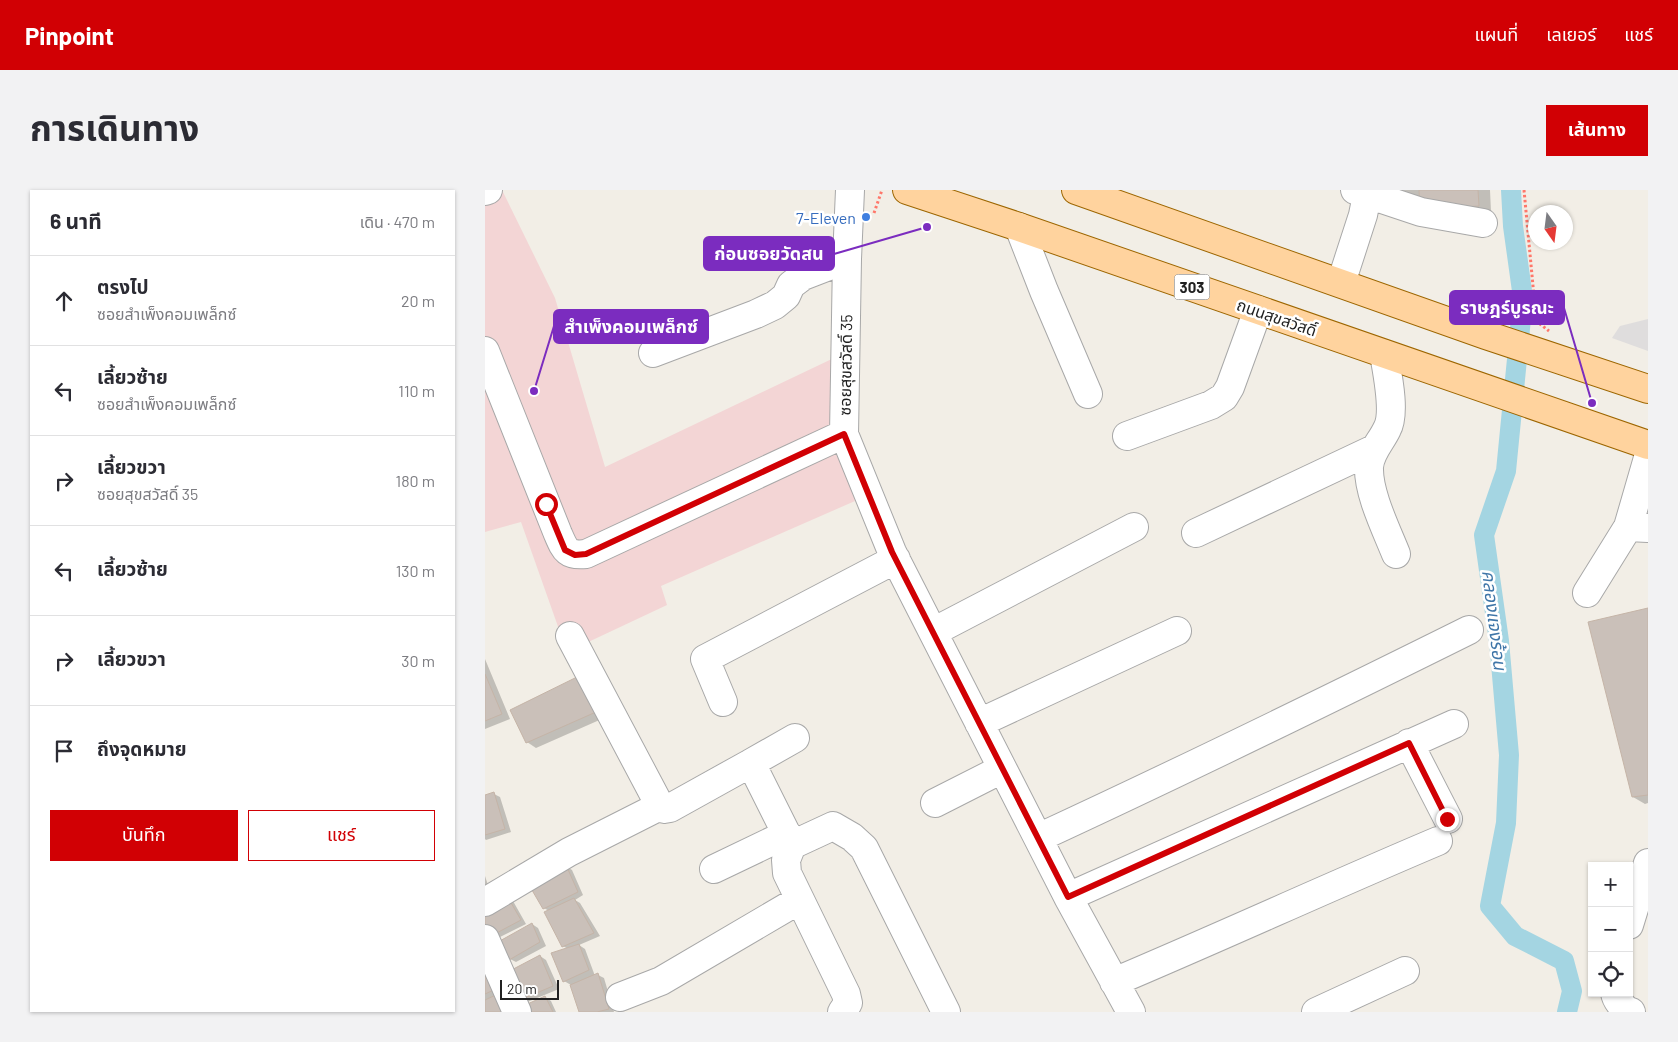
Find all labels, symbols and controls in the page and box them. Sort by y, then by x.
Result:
text: Pinpoint [25,21,114,50]
text: แผนที่ [1474,23,1518,45]
text: เลเยอร์ [1546,23,1596,45]
text: แชร์ [1624,23,1653,45]
button: เส้นทาง [1546,105,1648,156]
text: การเดินทาง [30,106,199,148]
north arrow [1528,205,1573,250]
text: 6 นาที [50,208,102,233]
place label: 7-Eleven [796,208,856,227]
marker: 7-Eleven [860,211,872,223]
text: เดิน · 470 m [360,212,435,231]
callout: ก่อนซอยวัดสน [704,237,834,270]
text: ก่อนซอยวัดสน [714,242,824,264]
road number: 303 [1175,274,1209,300]
text: ตรงไป [97,275,149,298]
icon: ahead [50,287,78,315]
text: 20 m [401,291,435,310]
callout: ราษฎร์บูรณะ [1450,291,1564,324]
street label: ถนนสุขสวัสดิ์ [1234,294,1319,340]
text: ราษฎร์บูรณะ [1460,296,1554,319]
text: ซอยสำเพ็งคอมเพล็กซ์ [97,304,236,323]
callout: สำเพ็งคอมเพล็กซ์ [554,310,708,343]
street label: ซอยสุขสวัสดิ์ 35 [835,314,856,416]
text: สำเพ็งคอมเพล็กซ์ [564,315,698,337]
text: เลี้ยวซ้าย [97,365,168,388]
icon: left [50,377,78,405]
text: 110 m [398,381,435,400]
text: ซอยสำเพ็งคอมเพล็กซ์ [97,394,236,413]
text: เลี้ยวขวา [97,455,166,478]
icon: right [50,467,78,495]
text: 180 m [396,471,435,490]
text: ซอยสุขสวัสดิ์ 35 [97,484,198,503]
route start [535,493,558,516]
icon: left [50,557,78,585]
text: เลี้ยวซ้าย [97,557,168,580]
text: 130 m [396,561,435,580]
water label: คลองแจงร้อน [1478,569,1512,672]
icon: right [50,647,78,675]
text: เลี้ยวขวา [97,647,166,670]
text: 30 m [401,651,435,670]
icon: arrive [50,737,78,765]
text: ถึงจุดหมาย [97,737,187,760]
route end [1436,808,1459,831]
button: บันทึก [50,810,238,861]
button: แชร์ [248,810,435,861]
map controls [1588,862,1633,997]
button: + [1588,862,1633,907]
button: − [1588,907,1633,952]
button: locate [1588,952,1633,997]
scale bar [500,977,559,1000]
text: 20 m [507,980,537,997]

